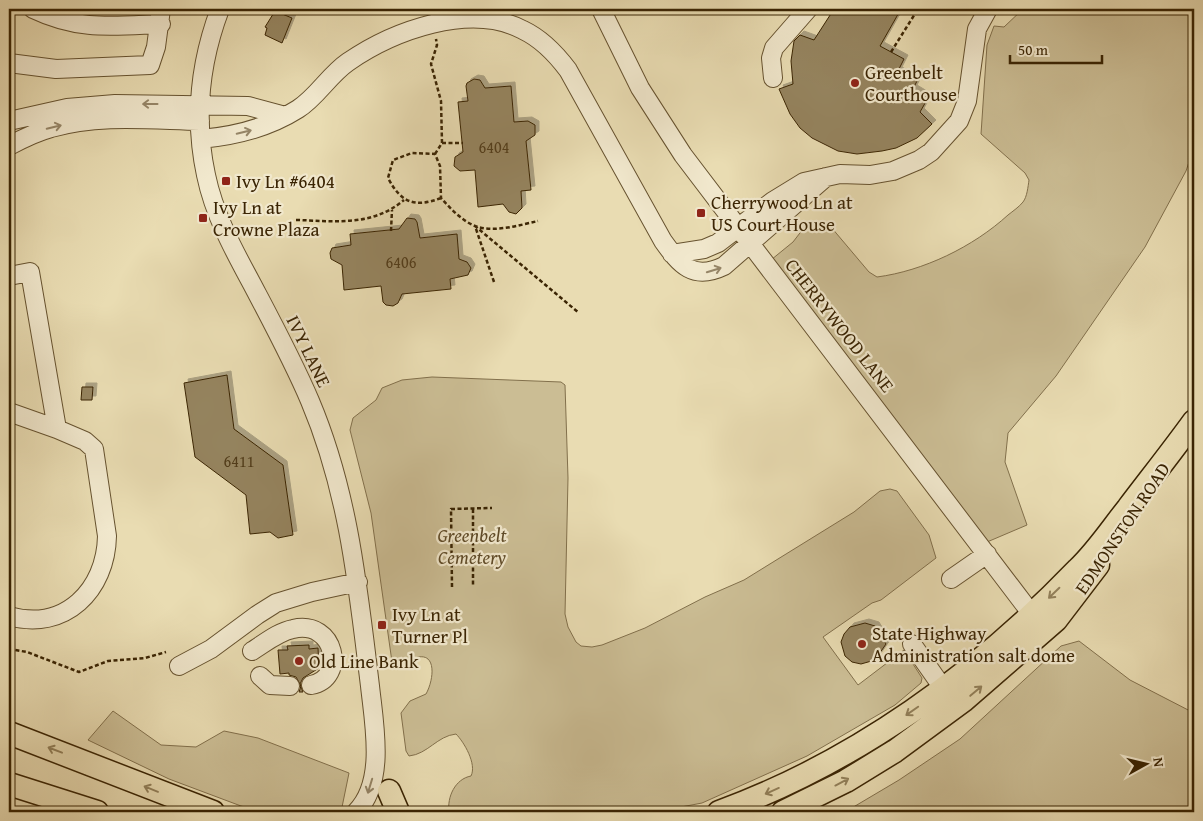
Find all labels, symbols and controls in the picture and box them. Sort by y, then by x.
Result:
scale bar [1010,32,1103,64]
text: 50 m [1018,39,1049,60]
place label: Greenbelt Courthouse [865,58,957,108]
marker: Greenbelt Courthouse [849,77,861,89]
one-way arrow [143,99,159,109]
one-way arrow [45,122,61,131]
one-way arrow [236,127,252,136]
house number: 6404 [479,135,510,159]
place label: Ivy Ln #6404 [236,167,335,195]
marker: Ivy Ln #6404 [220,175,232,187]
place label: Cherrywood Ln at US Court House [711,188,853,238]
place label: Ivy Ln at Crowne Plaza [213,193,319,243]
marker: Cherrywood Ln at US Court House [695,207,707,219]
marker: Ivy Ln at Crowne Plaza [197,212,209,224]
house number: 6406 [386,250,417,274]
street label: CHERRYWOOD LANE [779,252,902,398]
one-way arrow [705,264,721,274]
street label: IVY LANE [280,310,339,392]
house number: 6411 [224,449,254,473]
street label: EDMONSTON ROAD [1067,456,1177,600]
park label: Greenbelt Cemetery [437,521,507,571]
one-way arrow [1048,587,1060,599]
place label: Ivy Ln at Turner Pl [392,600,468,650]
marker: Ivy Ln at Turner Pl [376,619,388,631]
place label: State Highway Administration salt dome [872,619,1075,669]
marker: State Highway Administration salt dome [856,638,868,650]
place label: Old Line Bank [309,647,419,675]
marker: Old Line Bank [293,655,305,667]
one-way arrow [969,685,982,696]
one-way arrow [905,706,919,716]
north arrow [1120,738,1170,788]
one-way arrow [48,745,63,754]
text: N [1148,756,1170,769]
one-way arrow [365,777,375,793]
one-way arrow [835,777,849,787]
one-way arrow [144,783,159,793]
one-way arrow [765,787,780,797]

